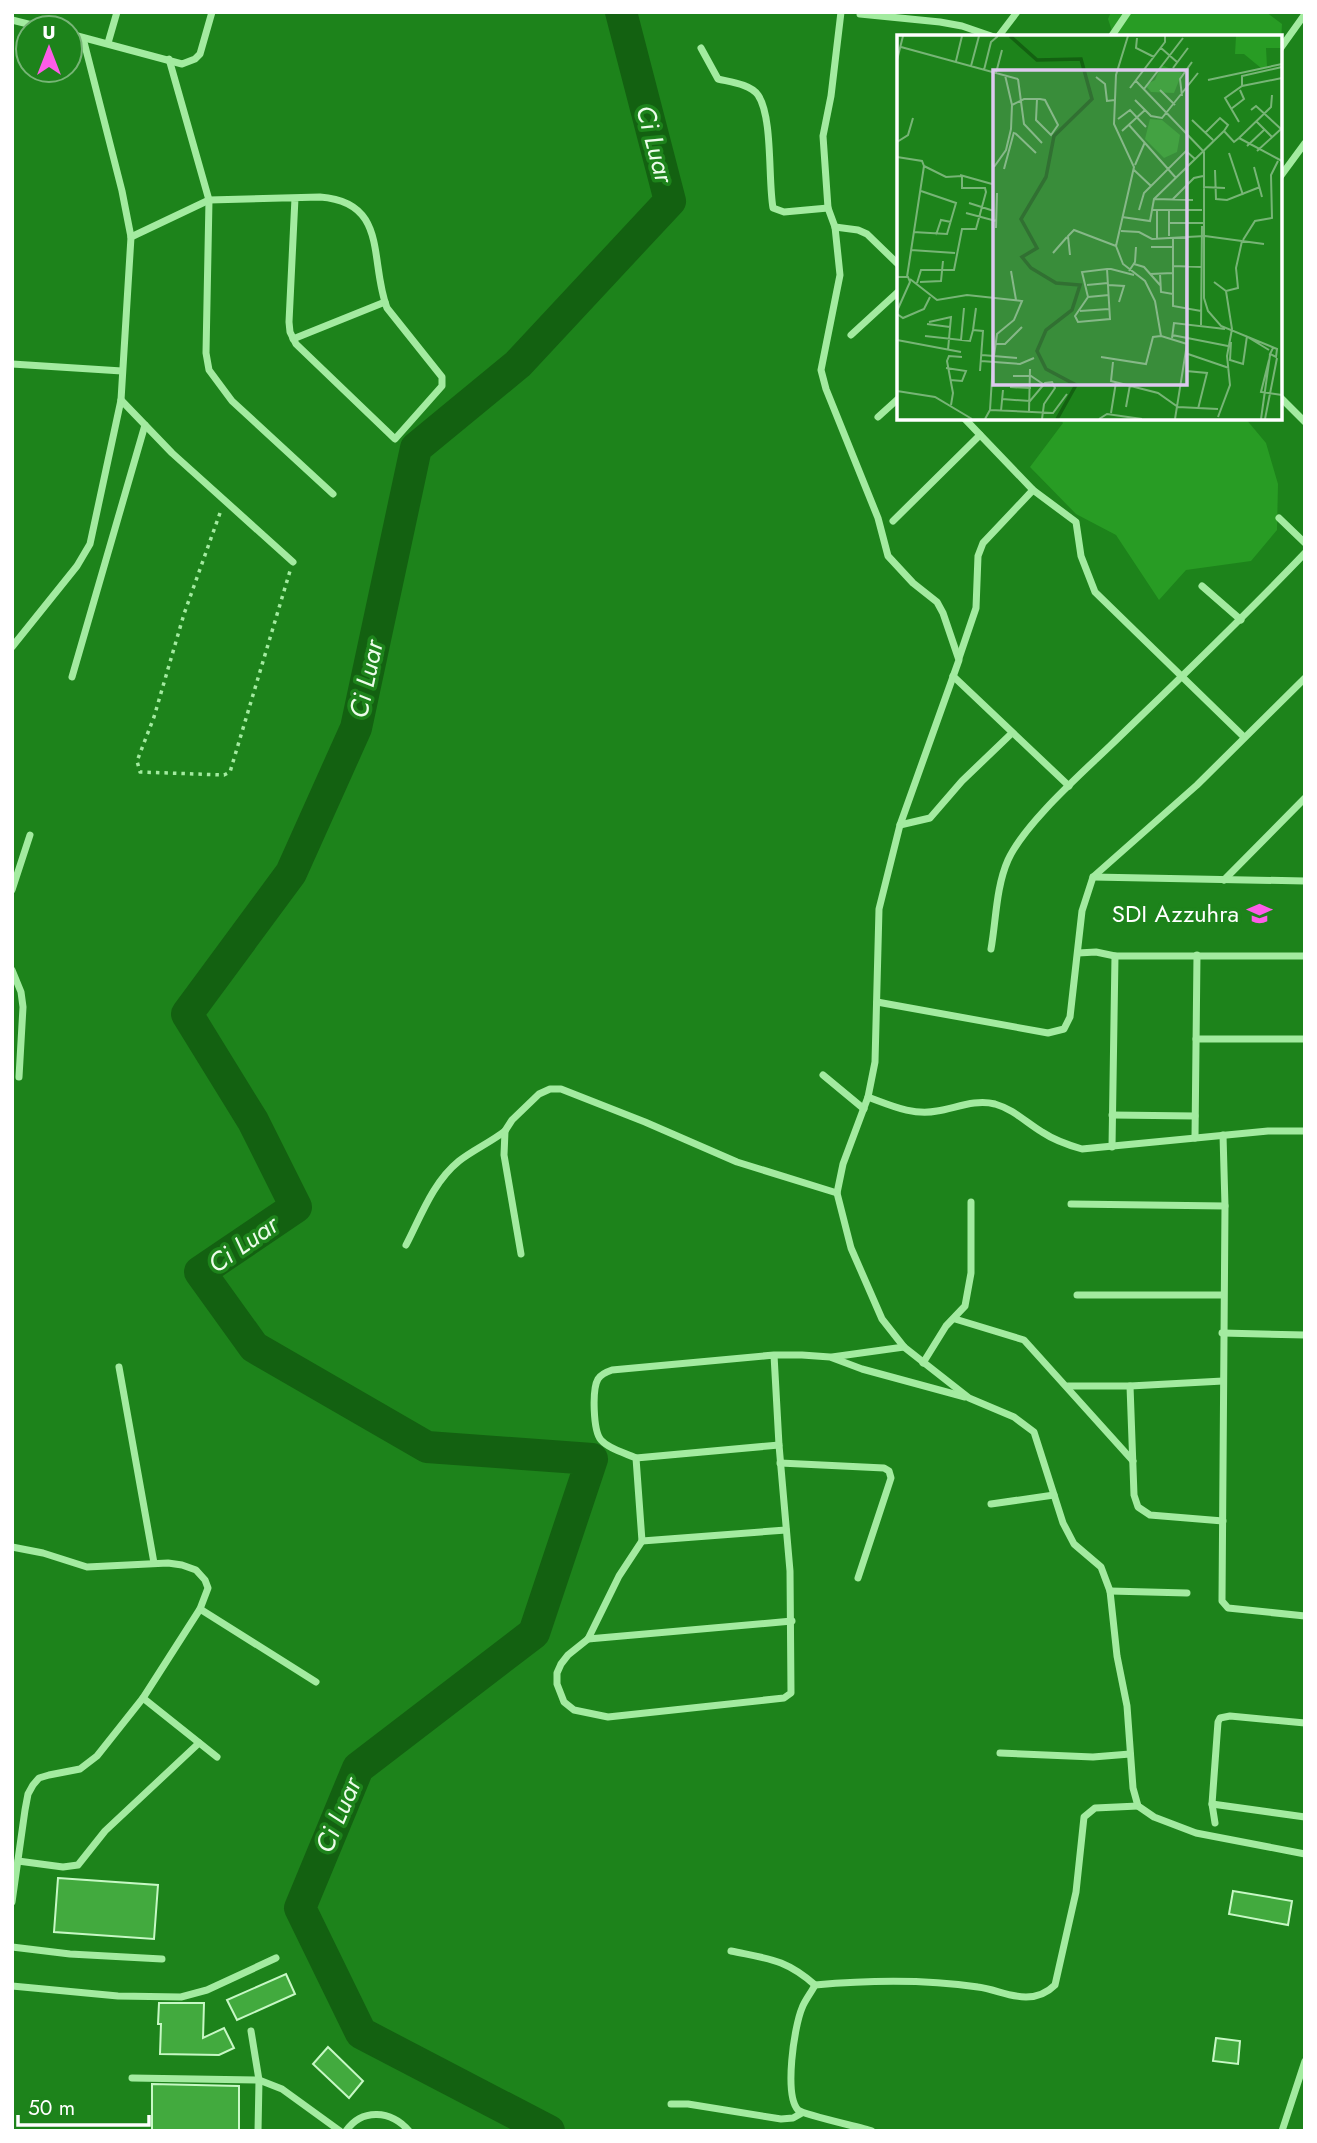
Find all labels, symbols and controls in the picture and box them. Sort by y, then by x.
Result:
north arrow [14,14,84,84]
text: U [42,19,56,46]
inset map [897,35,1282,420]
water label: Ci Luar [626,101,684,188]
water label: Ci Luar [339,635,393,721]
place label: SDI Azzuhra [1112,896,1239,931]
school or university icon: SDI Azzuhra [1245,899,1273,927]
water label: Ci Luar [200,1205,287,1282]
water label: Ci Luar [305,1770,371,1859]
scale bar [18,2084,149,2128]
text: 50 m [28,2093,75,2123]

